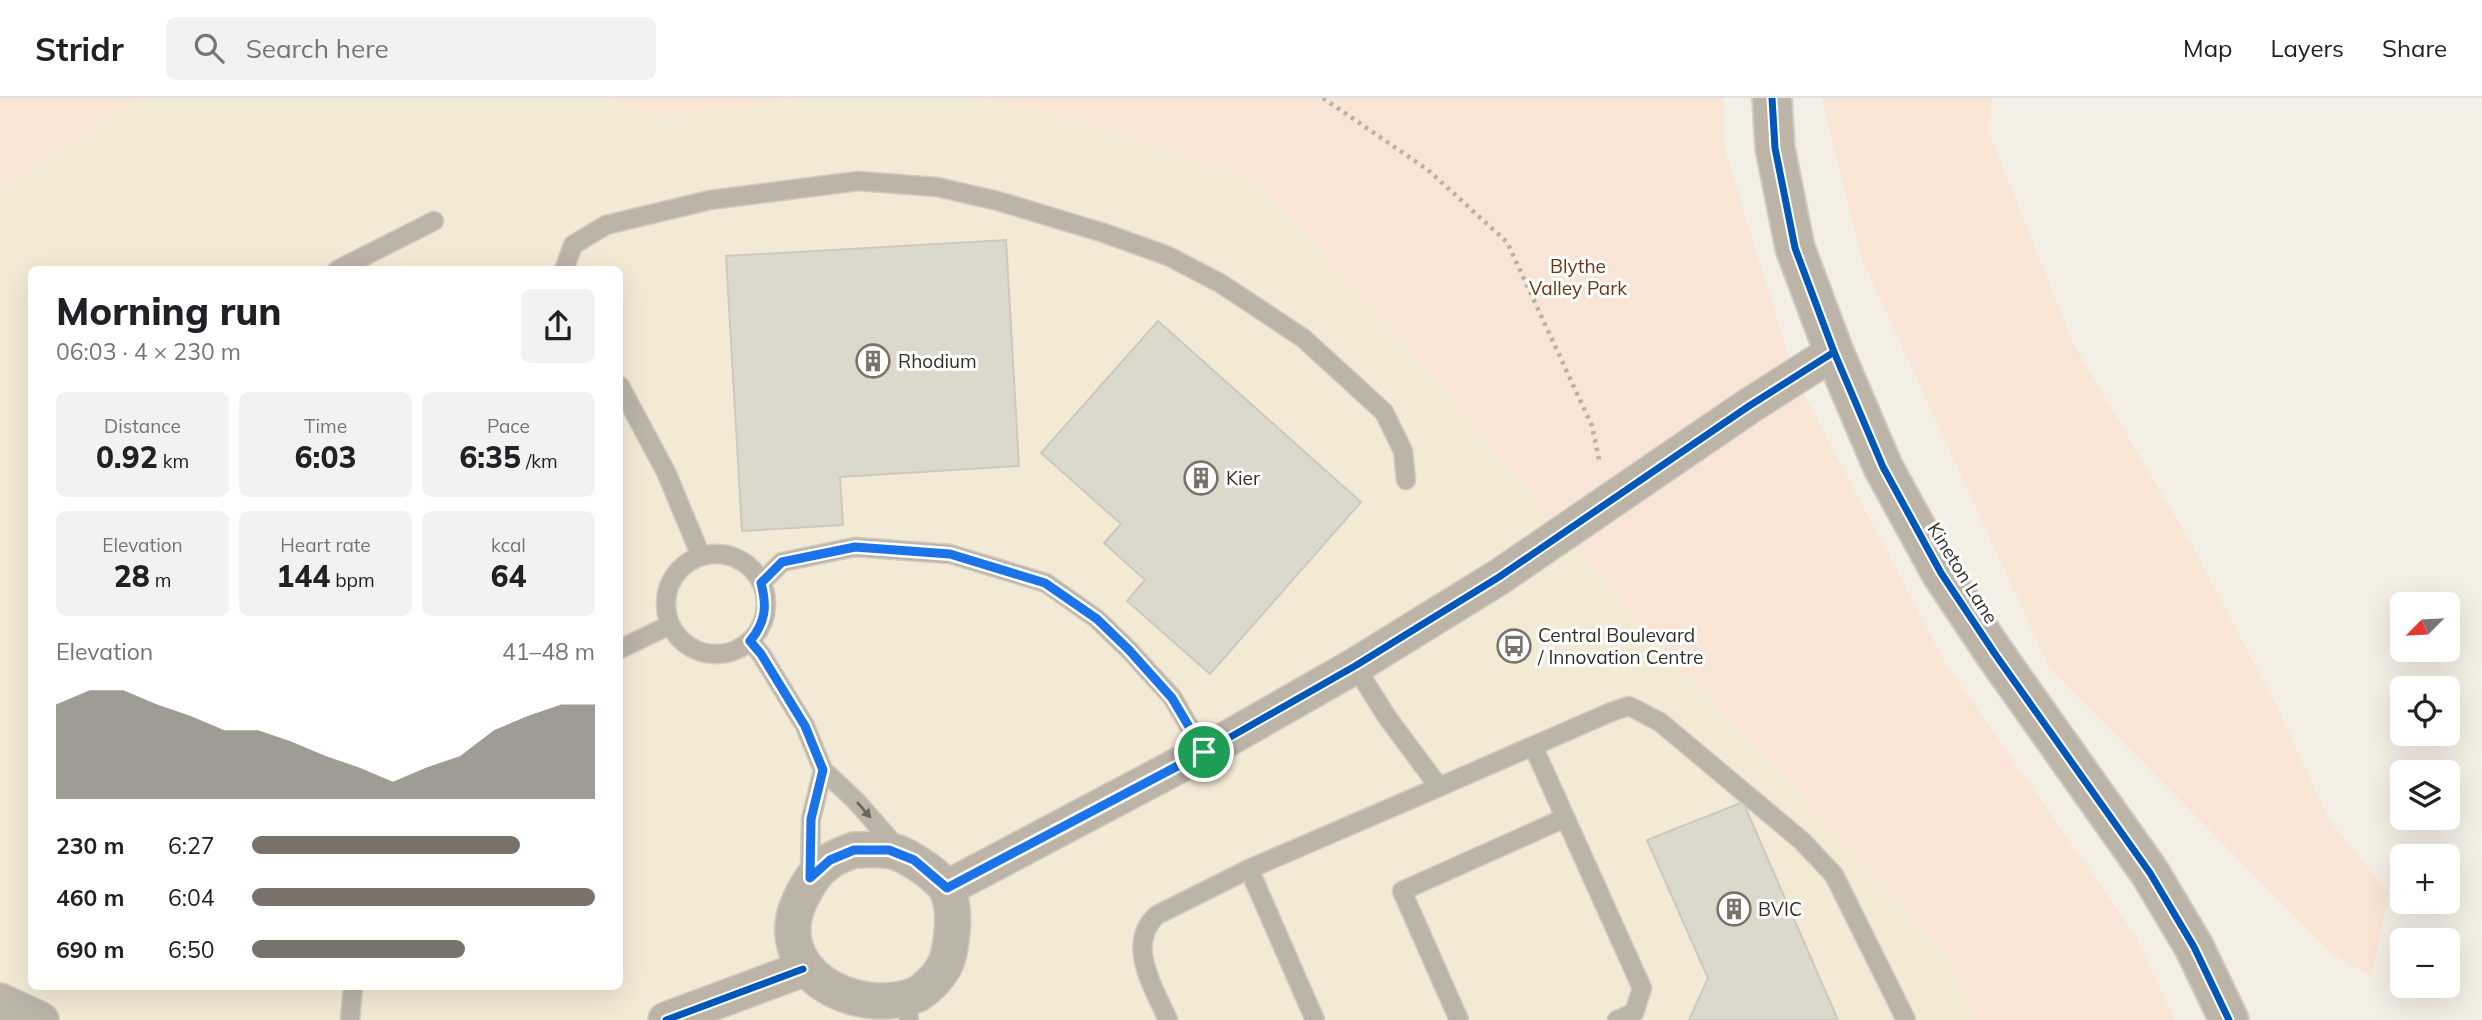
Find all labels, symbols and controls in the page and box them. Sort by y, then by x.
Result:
search box [166,17,656,80]
text: Stridr [35,28,124,69]
icon: search [190,29,228,67]
text: Search here [246,32,389,65]
text: Map [2183,33,2232,63]
text: Layers [2270,33,2344,63]
text: Share [2382,33,2447,63]
park label: Blythe Valley Park [1529,254,1627,300]
text: Morning run [56,287,282,335]
button: share [521,289,595,363]
text: 06:03 · 4 × 230 m [56,337,241,366]
building icon: Rhodium [854,342,892,380]
place label: Rhodium [898,349,977,373]
text: Distance [104,414,181,438]
text: Time [304,414,347,438]
text: Pace [487,414,530,438]
text: 0.92 [96,438,158,476]
text: 6:03 [295,438,356,476]
text: 6:35 [459,438,521,476]
text: km [158,449,189,473]
text: /km [521,449,558,473]
building icon: Kier [1182,459,1220,497]
place label: Kier [1226,466,1260,490]
street label: Kineton Lane [1922,518,2004,628]
text: Elevation [102,533,183,557]
text: Heart rate [280,533,371,557]
text: kcal [491,533,526,557]
text: 28 [114,557,150,595]
text: 144 [276,557,330,595]
text: 64 [491,557,527,595]
text: m [150,568,171,592]
text: bpm [330,568,375,592]
north arrow [2390,592,2460,662]
map controls [2390,592,2460,998]
place label: Central Boulevard / Innovation Centre [1537,623,1703,669]
bus stop icon: Central Boulevard / Innovation Centre [1495,627,1533,665]
text: Elevation [56,637,153,666]
text: 41–48 m [502,637,595,666]
button: locate [2390,676,2460,746]
pin [1174,722,1234,782]
icon: arrive [1185,733,1223,771]
button: layers [2390,760,2460,830]
one-way arrow [856,802,871,819]
text: 230 m [56,831,124,860]
text: 6:27 [168,831,215,860]
button: + [2390,844,2460,914]
text: 460 m [56,883,124,912]
text: 6:04 [168,883,215,912]
building icon: BVIC [1715,890,1753,928]
place label: BVIC [1758,897,1802,921]
button: − [2390,928,2460,998]
text: 690 m [56,935,124,964]
text: 6:50 [168,935,215,964]

